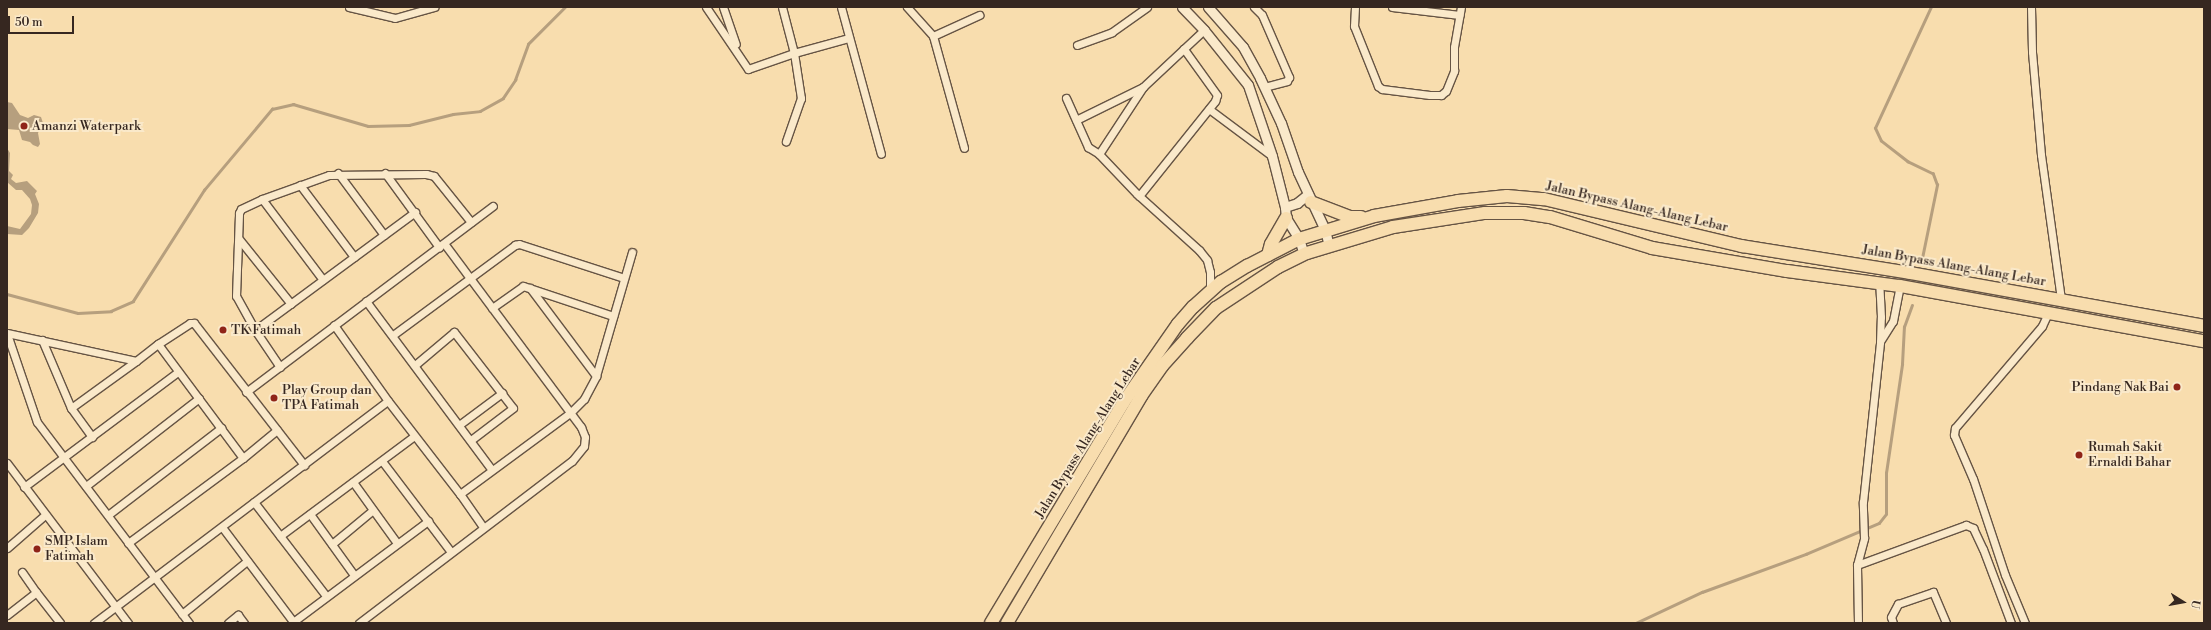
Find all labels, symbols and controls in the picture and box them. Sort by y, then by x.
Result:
scale bar [10,8,76,34]
text: 50 m [15,15,43,30]
place label: Amanzi Waterpark [32,118,141,134]
marker: Amanzi Waterpark [19,121,29,131]
street label: Jalan Bypass Alang-Alang Lebar [1544,178,1730,236]
street label: Jalan Bypass Alang-Alang Lebar [1861,242,2047,290]
place label: TK Fatimah [231,322,301,338]
marker: TK Fatimah [218,325,228,335]
street label: Jalan Bypass Alang-Alang Lebar [1032,355,1144,521]
place label: Pindang Nak Bai [2071,379,2169,395]
marker: Pindang Nak Bai [2172,382,2182,392]
place label: Play Group dan TPA Fatimah [282,383,372,414]
marker: Play Group dan TPA Fatimah [269,393,279,403]
place label: Rumah Sakit Ernaldi Bahar [2088,440,2171,471]
marker: Rumah Sakit Ernaldi Bahar [2073,449,2085,461]
place label: SMP Islam Fatimah [45,534,108,565]
marker: SMP Islam Fatimah [32,544,42,554]
north arrow [2163,582,2203,622]
text: U [2187,599,2202,610]

